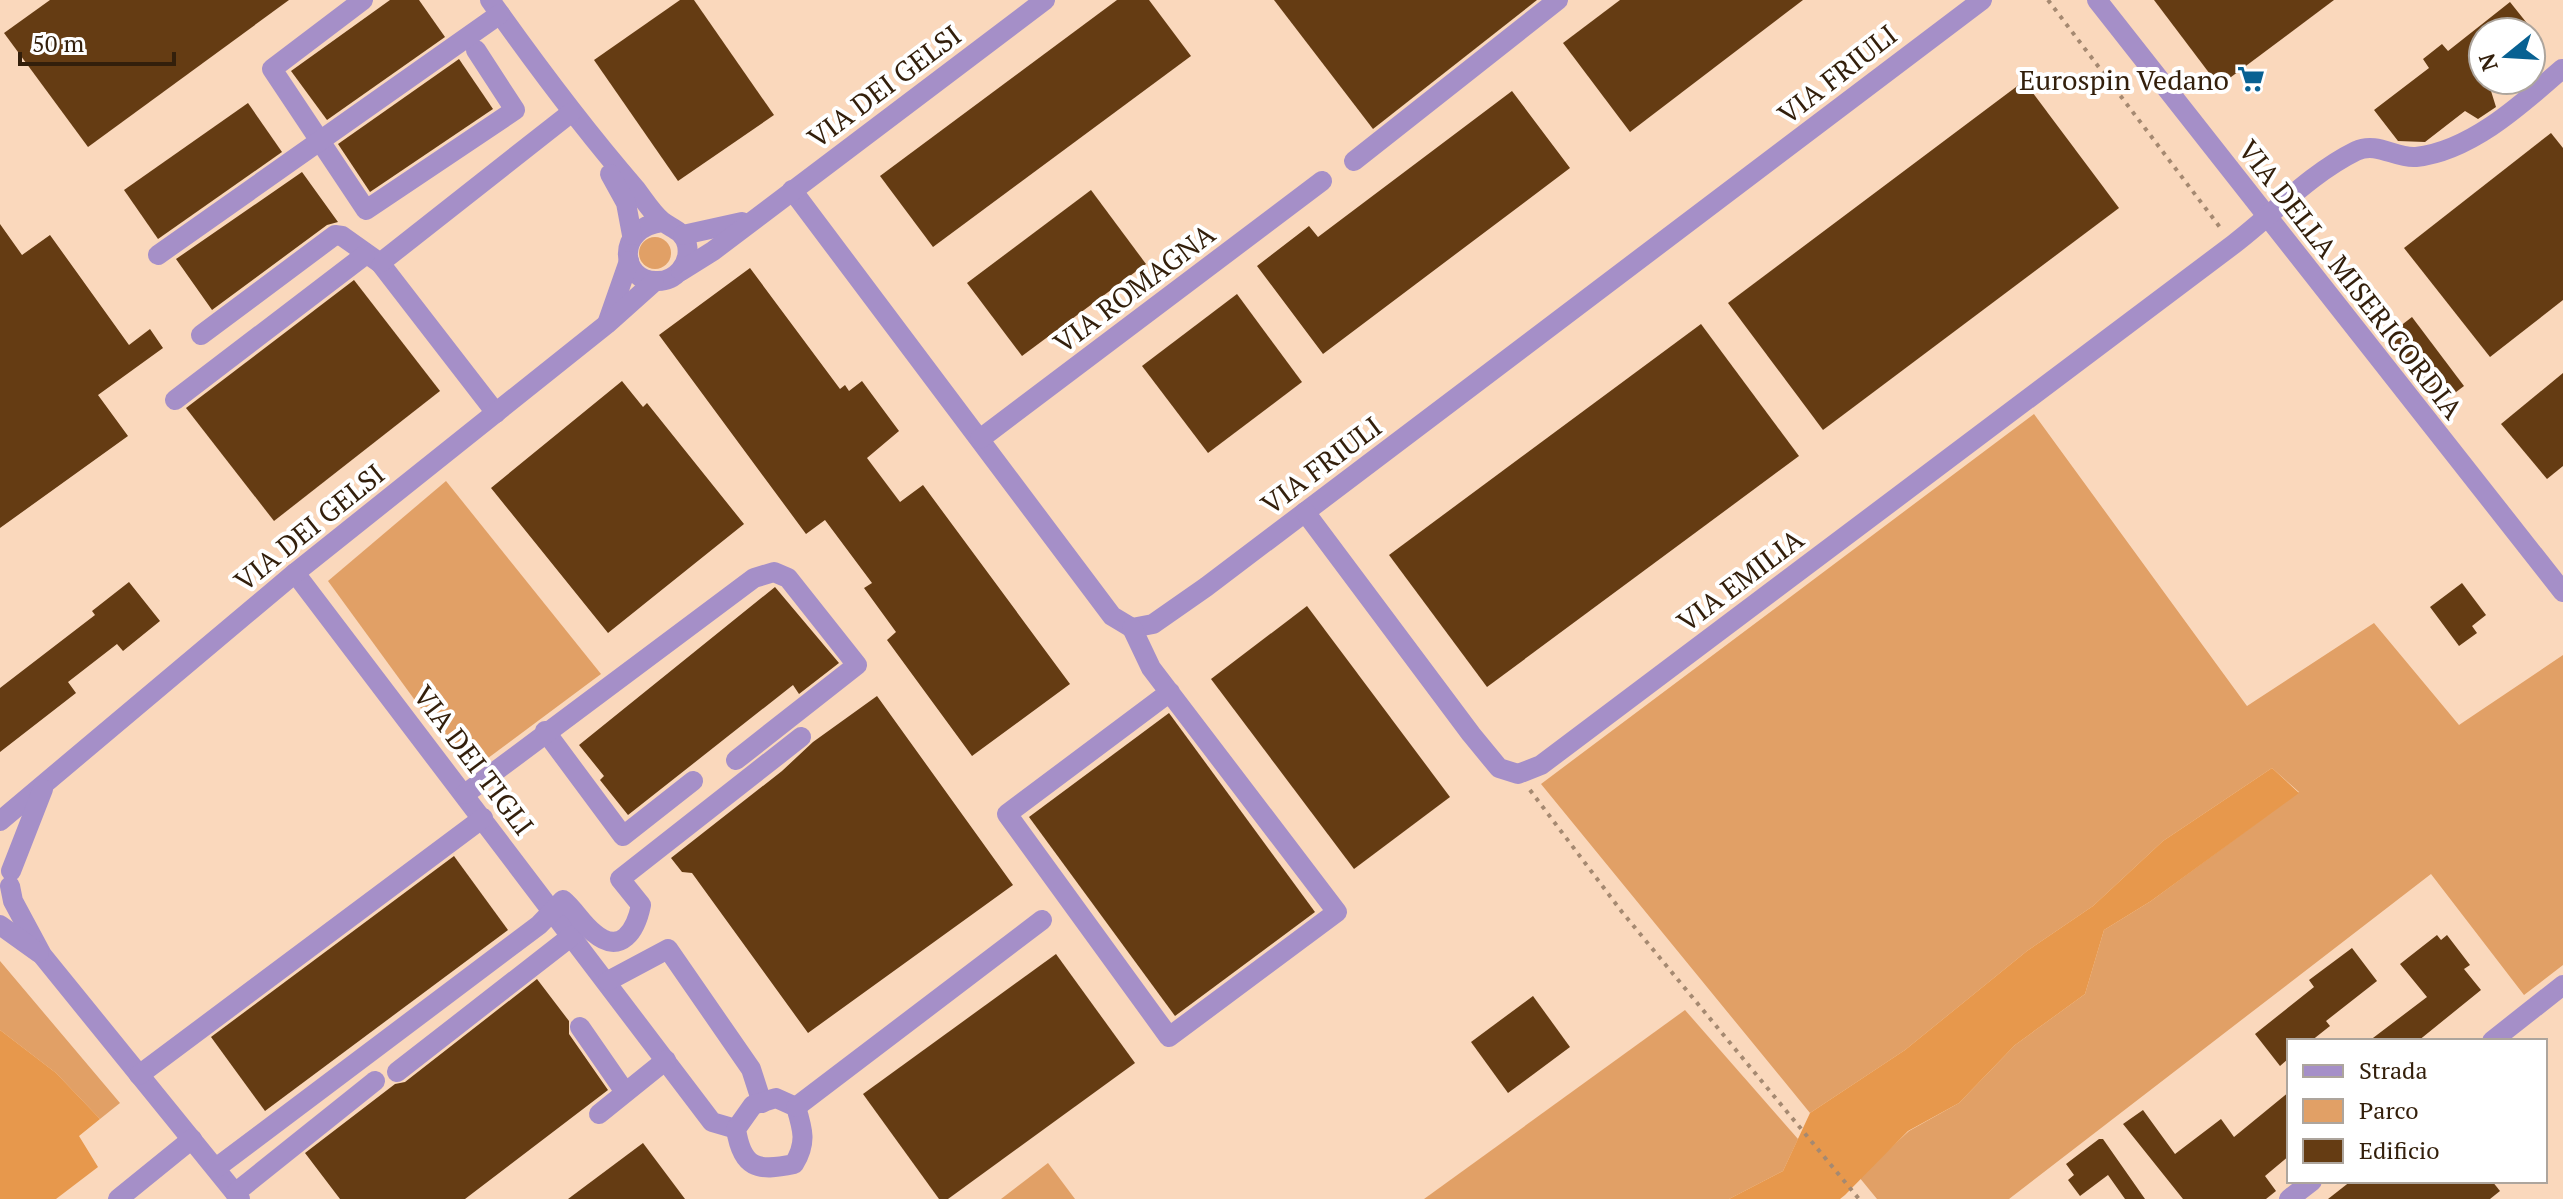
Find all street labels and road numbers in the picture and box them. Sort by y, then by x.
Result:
street label: VIA DEI GELSI [800,16,968,156]
street label: VIA FRIULI [1770,16,1904,132]
street label: VIA DELLA MISERICORDIA [2230,132,2472,427]
street label: VIA ROMAGNA [1046,215,1223,361]
street label: VIA FRIULI [1253,408,1389,522]
street label: VIA DEI GELSI [226,455,392,599]
street label: VIA EMILIA [1669,520,1811,640]
street label: VIA DEI TIGLI [405,677,543,843]

